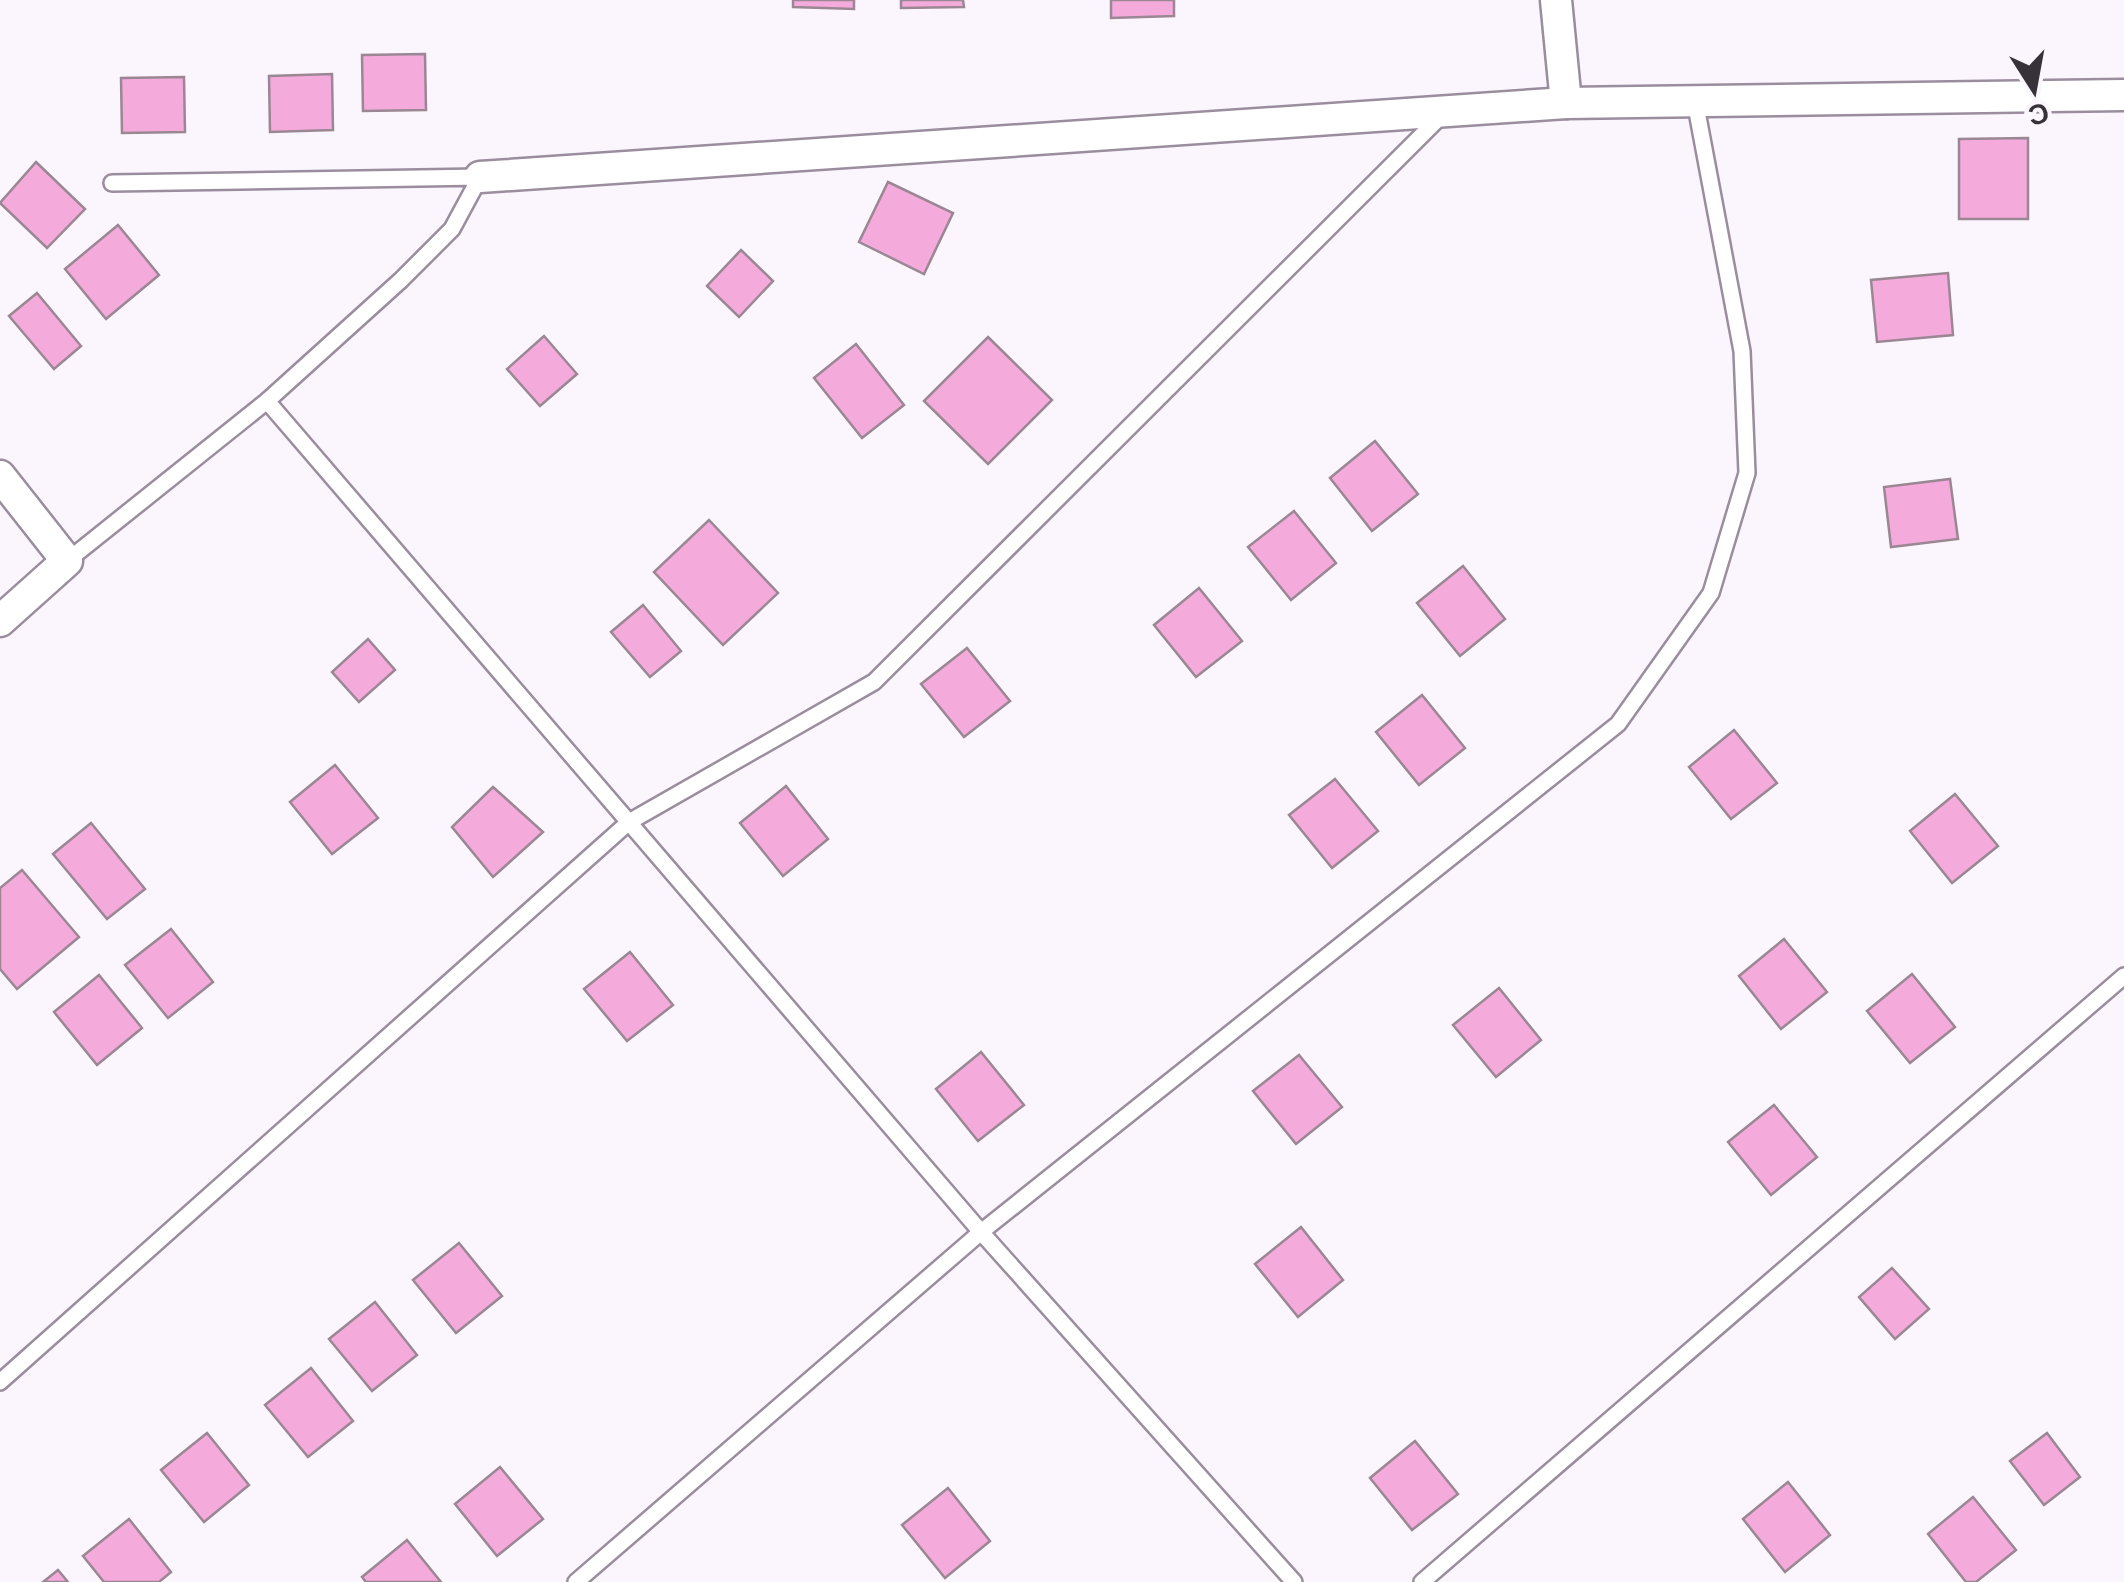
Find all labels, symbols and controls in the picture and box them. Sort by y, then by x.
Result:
north arrow [1984,40,2084,140]
text: С [2026,97,2052,131]

